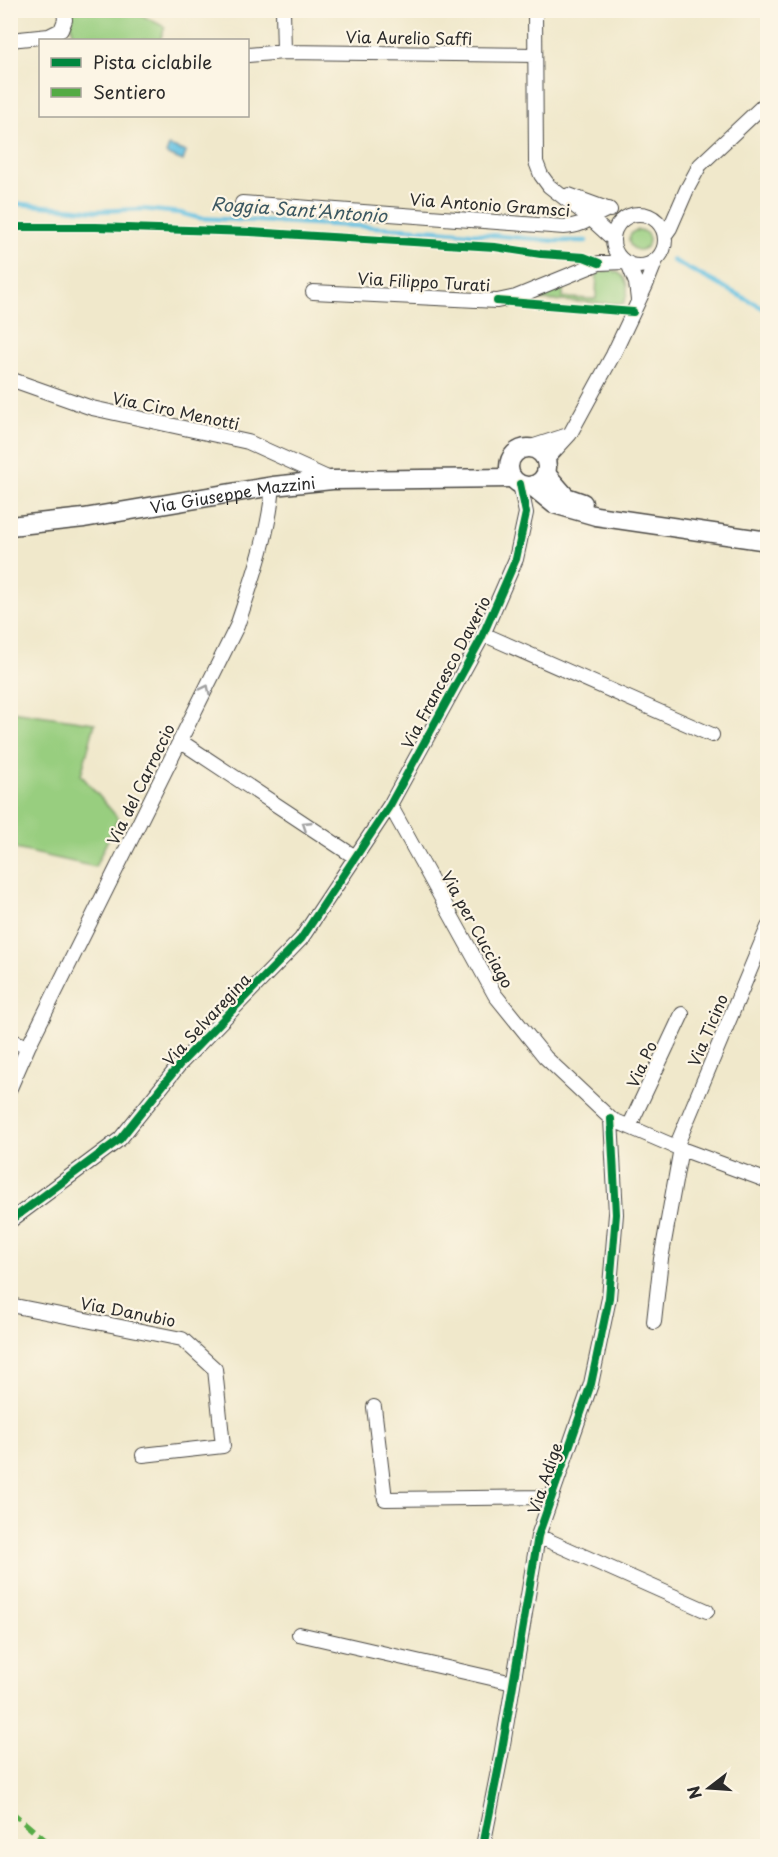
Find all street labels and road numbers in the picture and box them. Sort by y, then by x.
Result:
street label: Via Aurelio Saffi [345,24,473,50]
street label: Via Antonio Gramsci [409,186,571,222]
street label: Via Filippo Turati [357,266,491,296]
street label: Via Ciro Menotti [110,385,242,435]
street label: Via Giuseppe Mazzini [148,470,316,519]
street label: Via Francesco Daverio [394,591,496,753]
street label: Via del Carroccio [100,719,180,849]
street label: Via per Cucciago [436,866,520,992]
street label: Via Selvaregina [156,967,256,1071]
street label: Via Ticino [681,990,733,1070]
street label: Via Po [620,1037,662,1091]
street label: Via Danubio [78,1290,178,1332]
street label: Via Adige [521,1439,568,1517]

